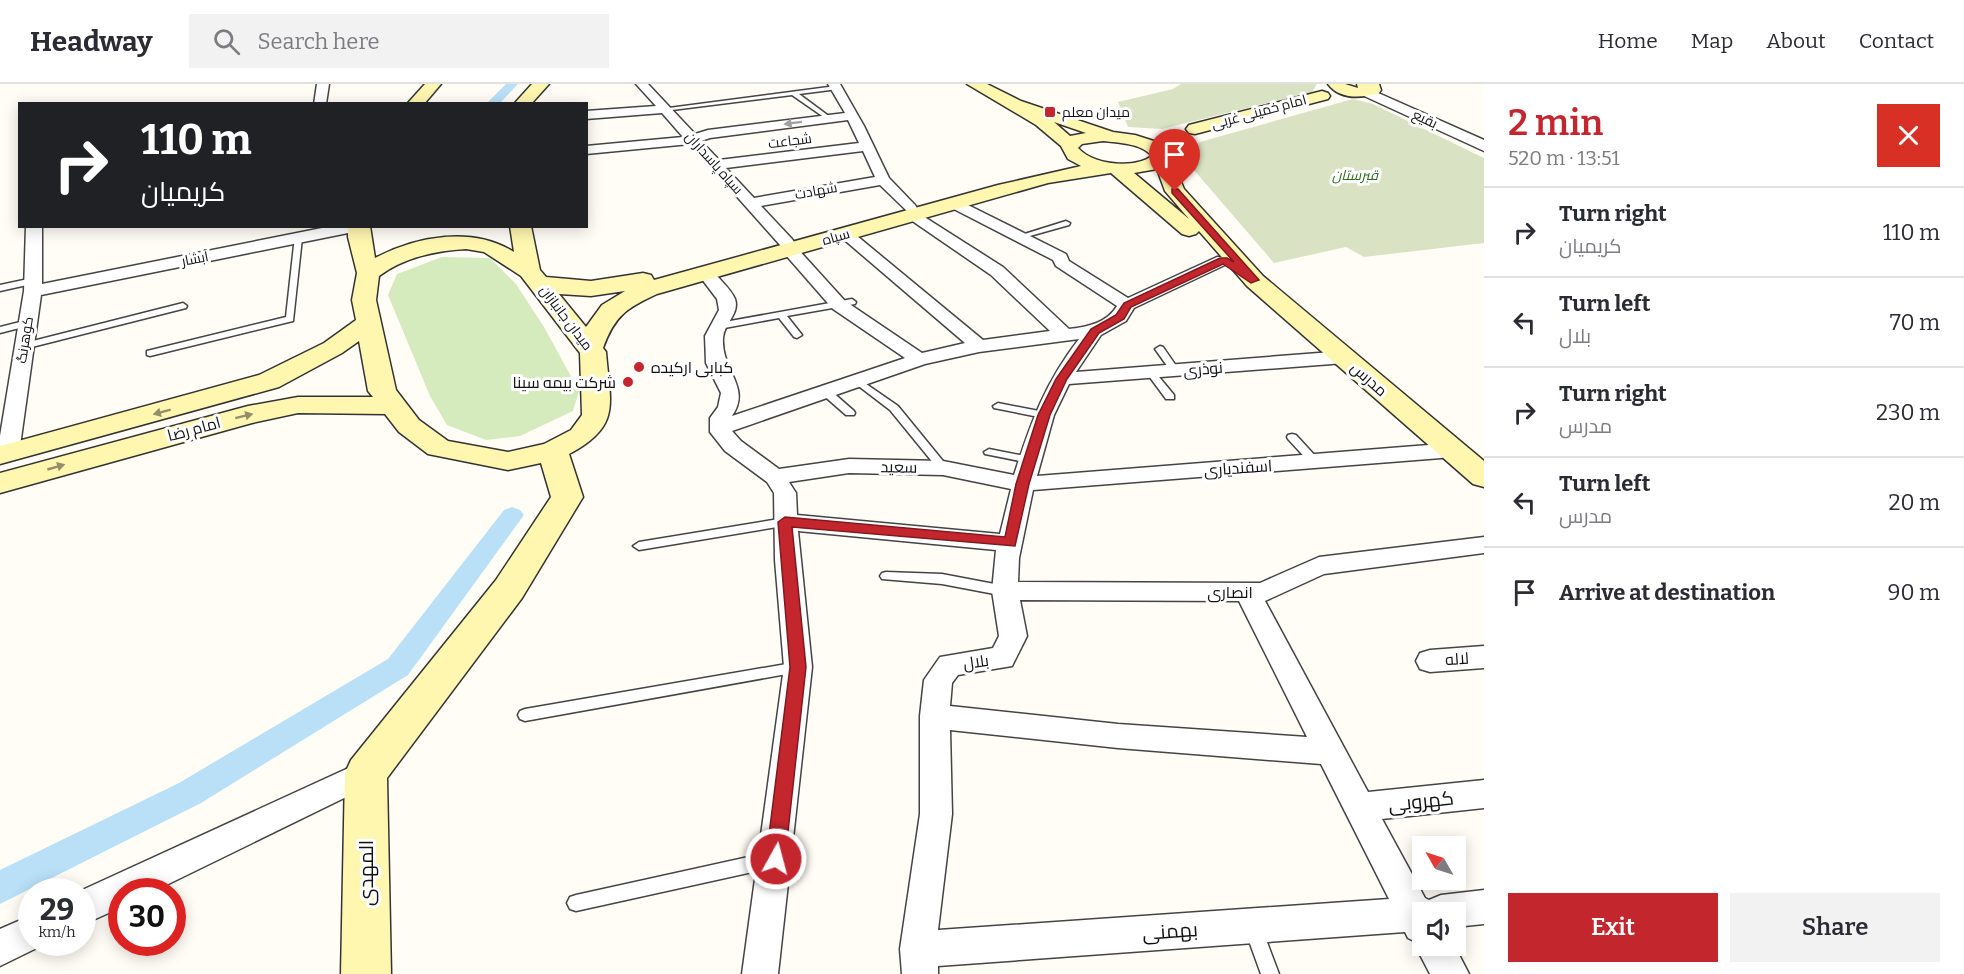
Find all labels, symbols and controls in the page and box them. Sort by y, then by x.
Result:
search box [189,14,609,68]
text: Headway [30,25,153,58]
icon: search [210,25,243,58]
text: Search here [258,28,380,55]
text: Home [1598,28,1658,54]
text: Map [1691,28,1733,54]
text: About [1766,28,1826,54]
text: Contact [1859,28,1934,54]
street label: امام خمینی غربی [1210,91,1309,134]
text: 2 min [1508,101,1603,145]
place label: میدان معلم [1062,104,1130,122]
button: close [1877,104,1940,167]
marker: میدان معلم [1043,105,1057,119]
street label: بقیع [1410,106,1440,132]
text: 110 m [141,115,252,165]
one-way arrow [784,118,803,127]
icon: right [42,126,120,204]
street label: سپاه پاسداران [681,128,747,198]
pin [1149,129,1200,191]
street label: شجاعت [767,130,813,152]
icon: arrive [1158,138,1191,171]
text: 520 m · 13:51 [1508,146,1620,170]
park label: قبرستان [1332,167,1379,184]
text: کریمیان [141,176,225,208]
street label: شهادت [793,179,839,203]
text: Turn right [1559,200,1667,227]
icon: right [1508,216,1541,249]
text: 110 m [1883,219,1940,246]
street label: سپاه [820,225,852,250]
text: کریمیان [1559,234,1621,258]
street label: آبشار [179,248,210,270]
street label: میدان جانبازان [536,282,596,354]
text: Turn left [1559,290,1651,317]
icon: left [1508,306,1541,339]
text: 70 m [1890,309,1940,336]
street label: کوهرنگ [13,315,37,365]
text: بلال [1559,324,1591,348]
place label: کبابی ارکیده [651,358,733,378]
street label: نوذری [1182,358,1224,381]
street label: مدرس [1346,358,1391,401]
marker: کبابی ارکیده [632,360,646,374]
place label: شرکت بیمه سینا [512,373,616,392]
marker: شرکت بیمه سینا [621,375,635,389]
text: Turn right [1559,380,1667,407]
icon: right [1508,396,1541,429]
text: 230 m [1876,399,1940,426]
one-way arrow [153,407,171,417]
one-way arrow [235,410,254,420]
street label: امام رضا [165,413,223,447]
text: مدرس [1559,414,1612,438]
street label: اسفندیاری [1203,456,1273,481]
street label: سعید [880,457,918,477]
one-way arrow [47,462,65,471]
text: Turn left [1559,470,1651,497]
icon: left [1508,486,1541,519]
text: 20 m [1889,489,1940,516]
text: مدرس [1559,504,1612,528]
icon: arrive [1508,576,1541,609]
text: Arrive at destination [1559,579,1775,606]
text: 90 m [1888,579,1940,606]
street label: انصاری [1207,583,1253,603]
street label: لاله [1444,649,1470,669]
street label: بلال [962,651,990,674]
street label: کهروبی [1387,786,1455,817]
position arrow [744,827,808,891]
north arrow [1412,836,1466,890]
map controls [1412,836,1466,956]
street label: المهدی [354,840,379,906]
speed limit sign: 30 [108,878,186,956]
text: 29 [40,892,74,928]
button: Exit [1508,893,1718,962]
button: Share [1730,893,1940,962]
button: sound [1412,902,1466,956]
street label: بهمنی [1141,917,1199,946]
text: km/h [38,923,76,941]

